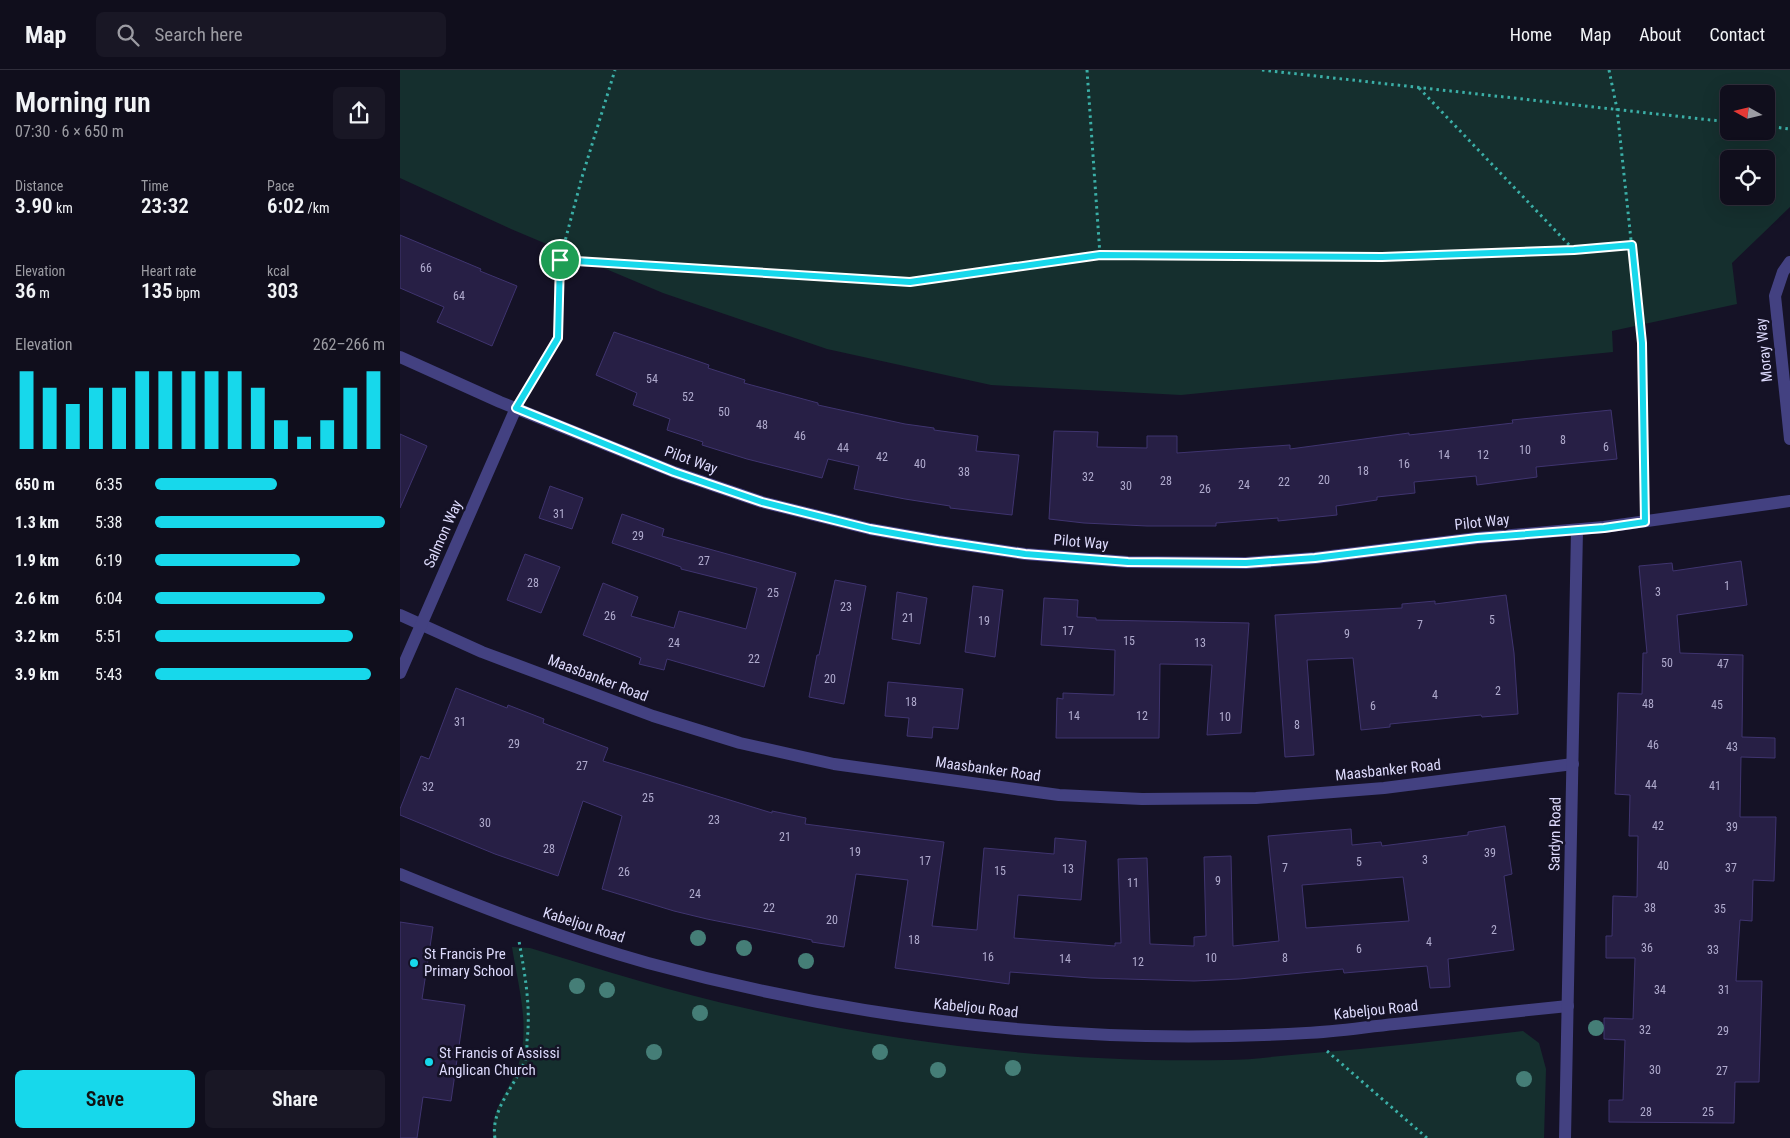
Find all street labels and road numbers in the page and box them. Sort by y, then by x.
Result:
street label: Moray Way [1752,317,1776,383]
street label: Pilot Way [662,442,720,478]
street label: Salmon Way [420,497,466,571]
street label: Pilot Way [1454,510,1510,534]
street label: Pilot Way [1053,531,1109,553]
street label: Maasbanker Road [545,651,651,705]
street label: Maasbanker Road [934,753,1042,785]
street label: Maasbanker Road [1334,756,1442,784]
street label: Sardyn Road [1545,797,1565,871]
street label: Kabeljou Road [541,903,627,947]
street label: Kabeljou Road [933,995,1019,1021]
street label: Kabeljou Road [1333,997,1419,1023]

